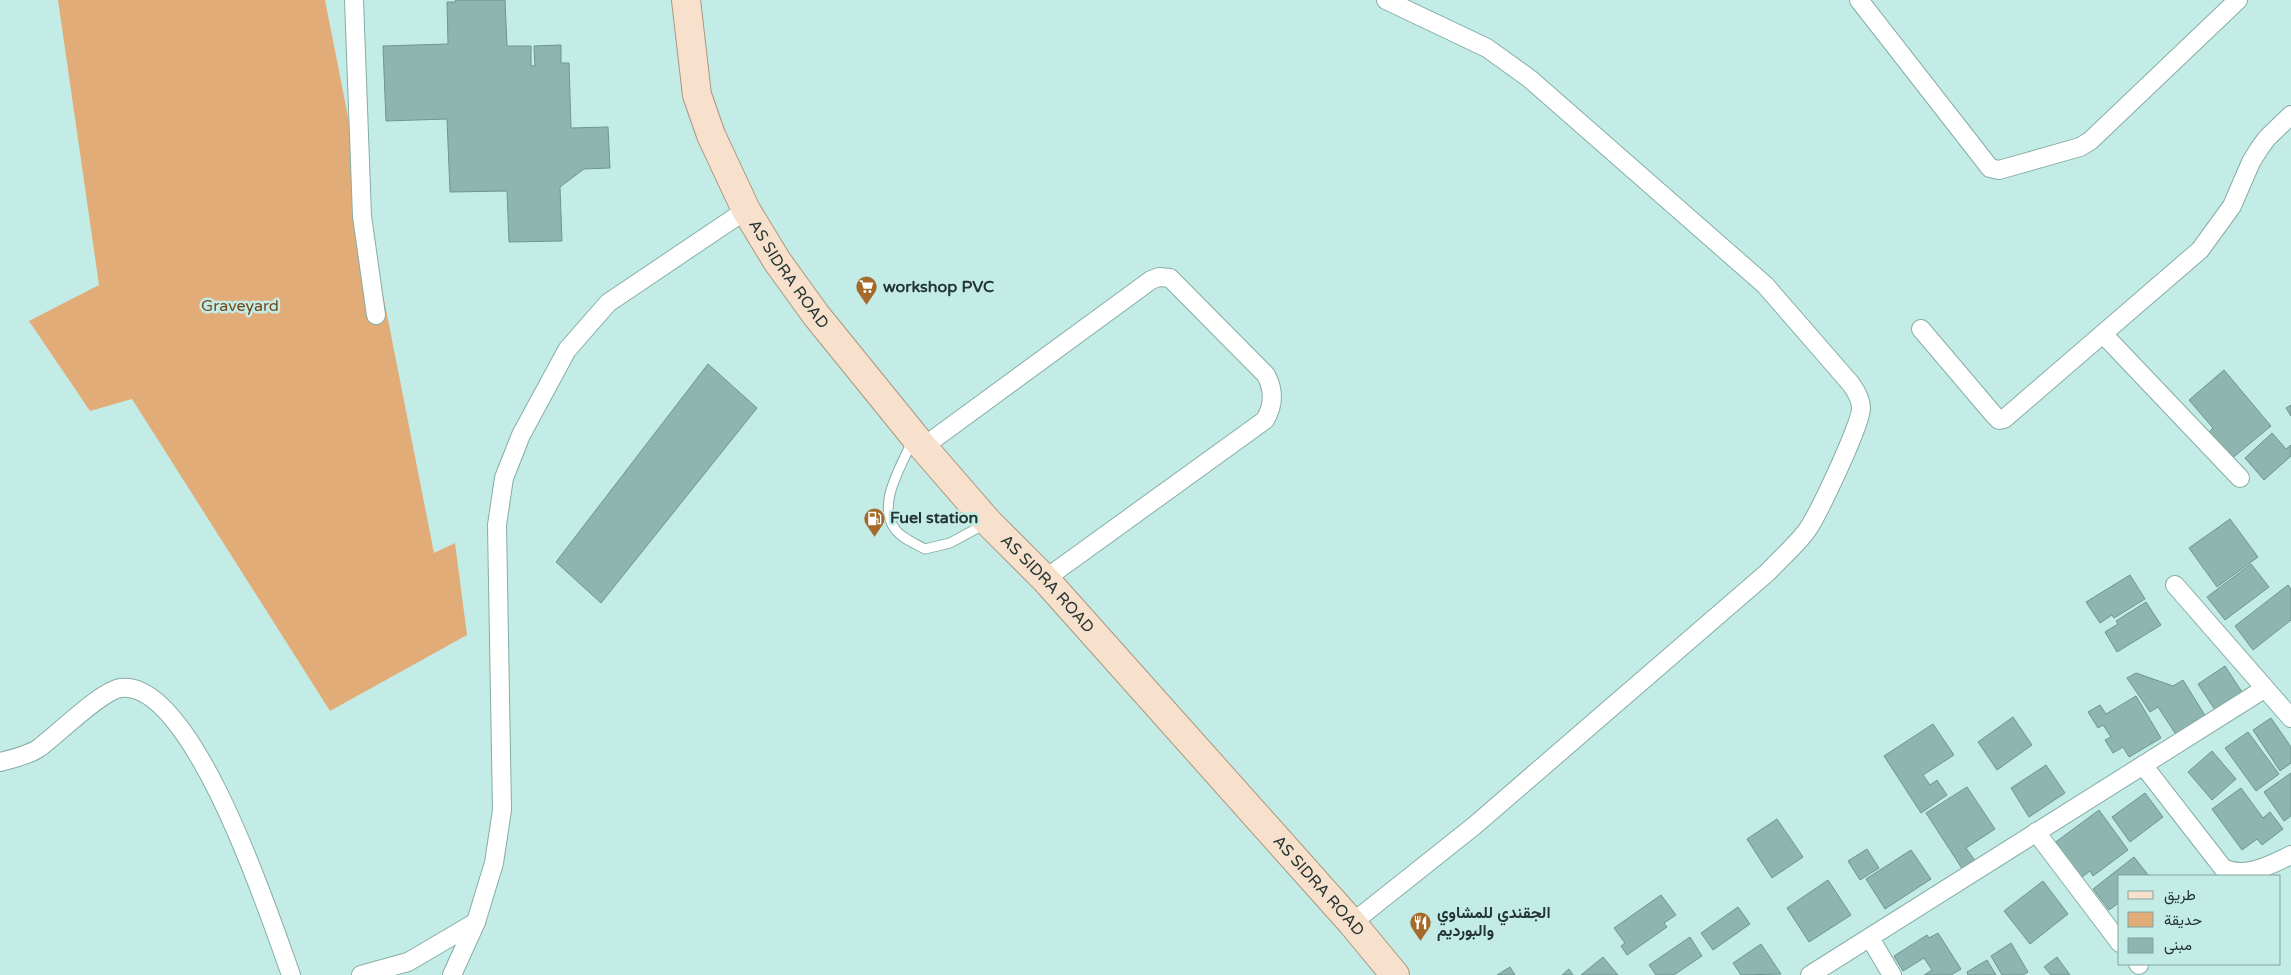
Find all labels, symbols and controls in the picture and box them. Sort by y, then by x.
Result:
street label: AS SIDRA ROAD [744,216,833,333]
supermarket icon: workshop PVC [855,275,879,306]
place label: workshop PVC [883,277,994,297]
park label: Graveyard [201,296,279,316]
fuel station icon: Fuel station [862,506,886,537]
place label: Fuel station [890,508,978,528]
street label: AS SIDRA ROAD [996,530,1099,637]
street label: AS SIDRA ROAD [1269,831,1369,940]
legend [2118,875,2281,965]
text: طريق [2164,886,2196,905]
place label: الجقندي للمشاوي والبورديم [1437,903,1551,941]
restaurant icon: الجقندي للمشاوي والبورديم [1409,910,1433,941]
text: حديقة [2164,911,2202,929]
text: مبنى [2164,936,2192,955]

